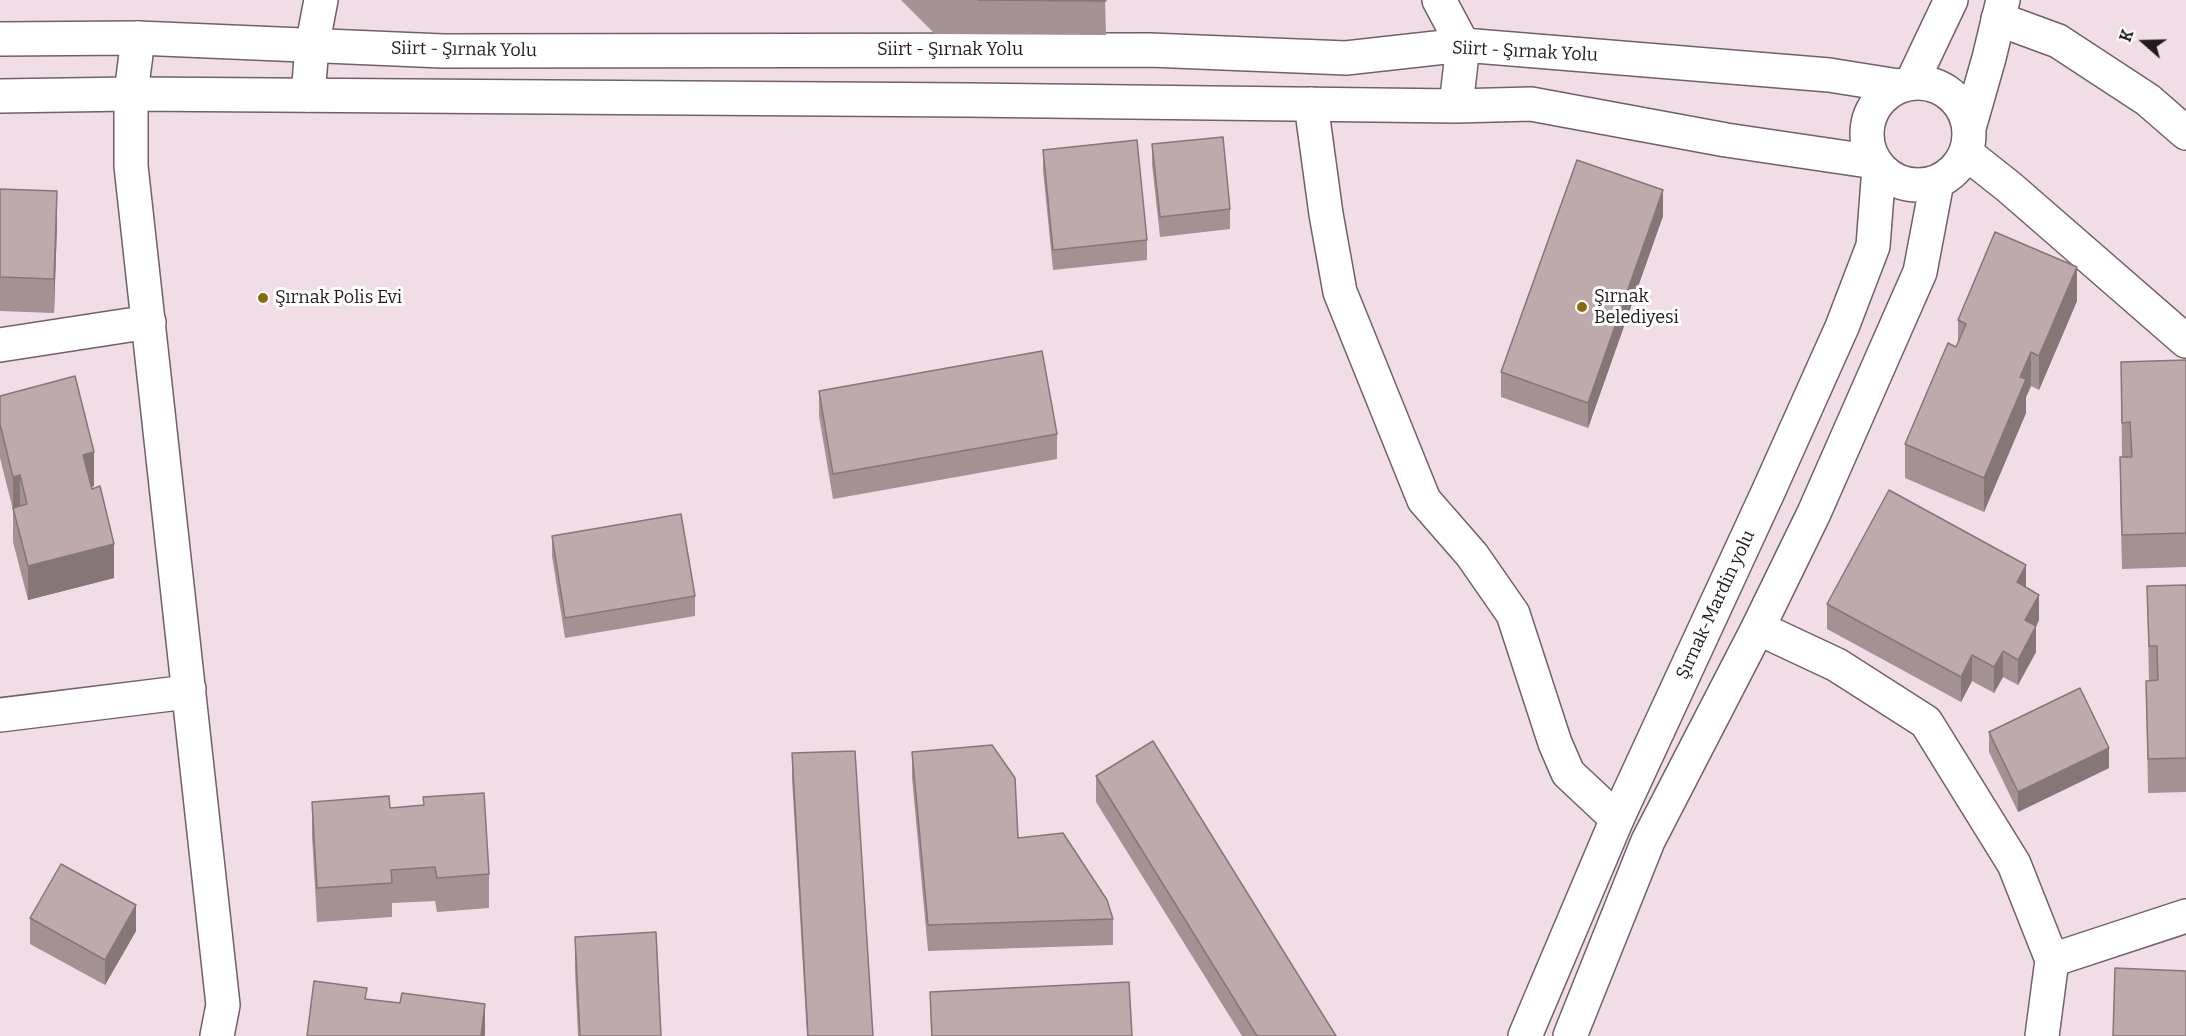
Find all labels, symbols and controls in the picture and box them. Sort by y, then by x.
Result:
north arrow [2114,12,2174,72]
text: K [2116,27,2138,44]
street label: Siirt - Şırnak Yolu [1451,37,1599,67]
street label: Siirt - Şırnak Yolu [391,38,537,62]
street label: Siirt - Şırnak Yolu [877,39,1023,61]
place label: Şırnak Belediyesi [1594,286,1679,328]
place label: Şırnak Polis Evi [275,287,402,309]
marker: Şırnak Polis Evi [256,291,270,305]
marker: Şırnak Belediyesi [1575,300,1589,314]
street label: Şırnak-Mardin yolu [1672,527,1760,683]

